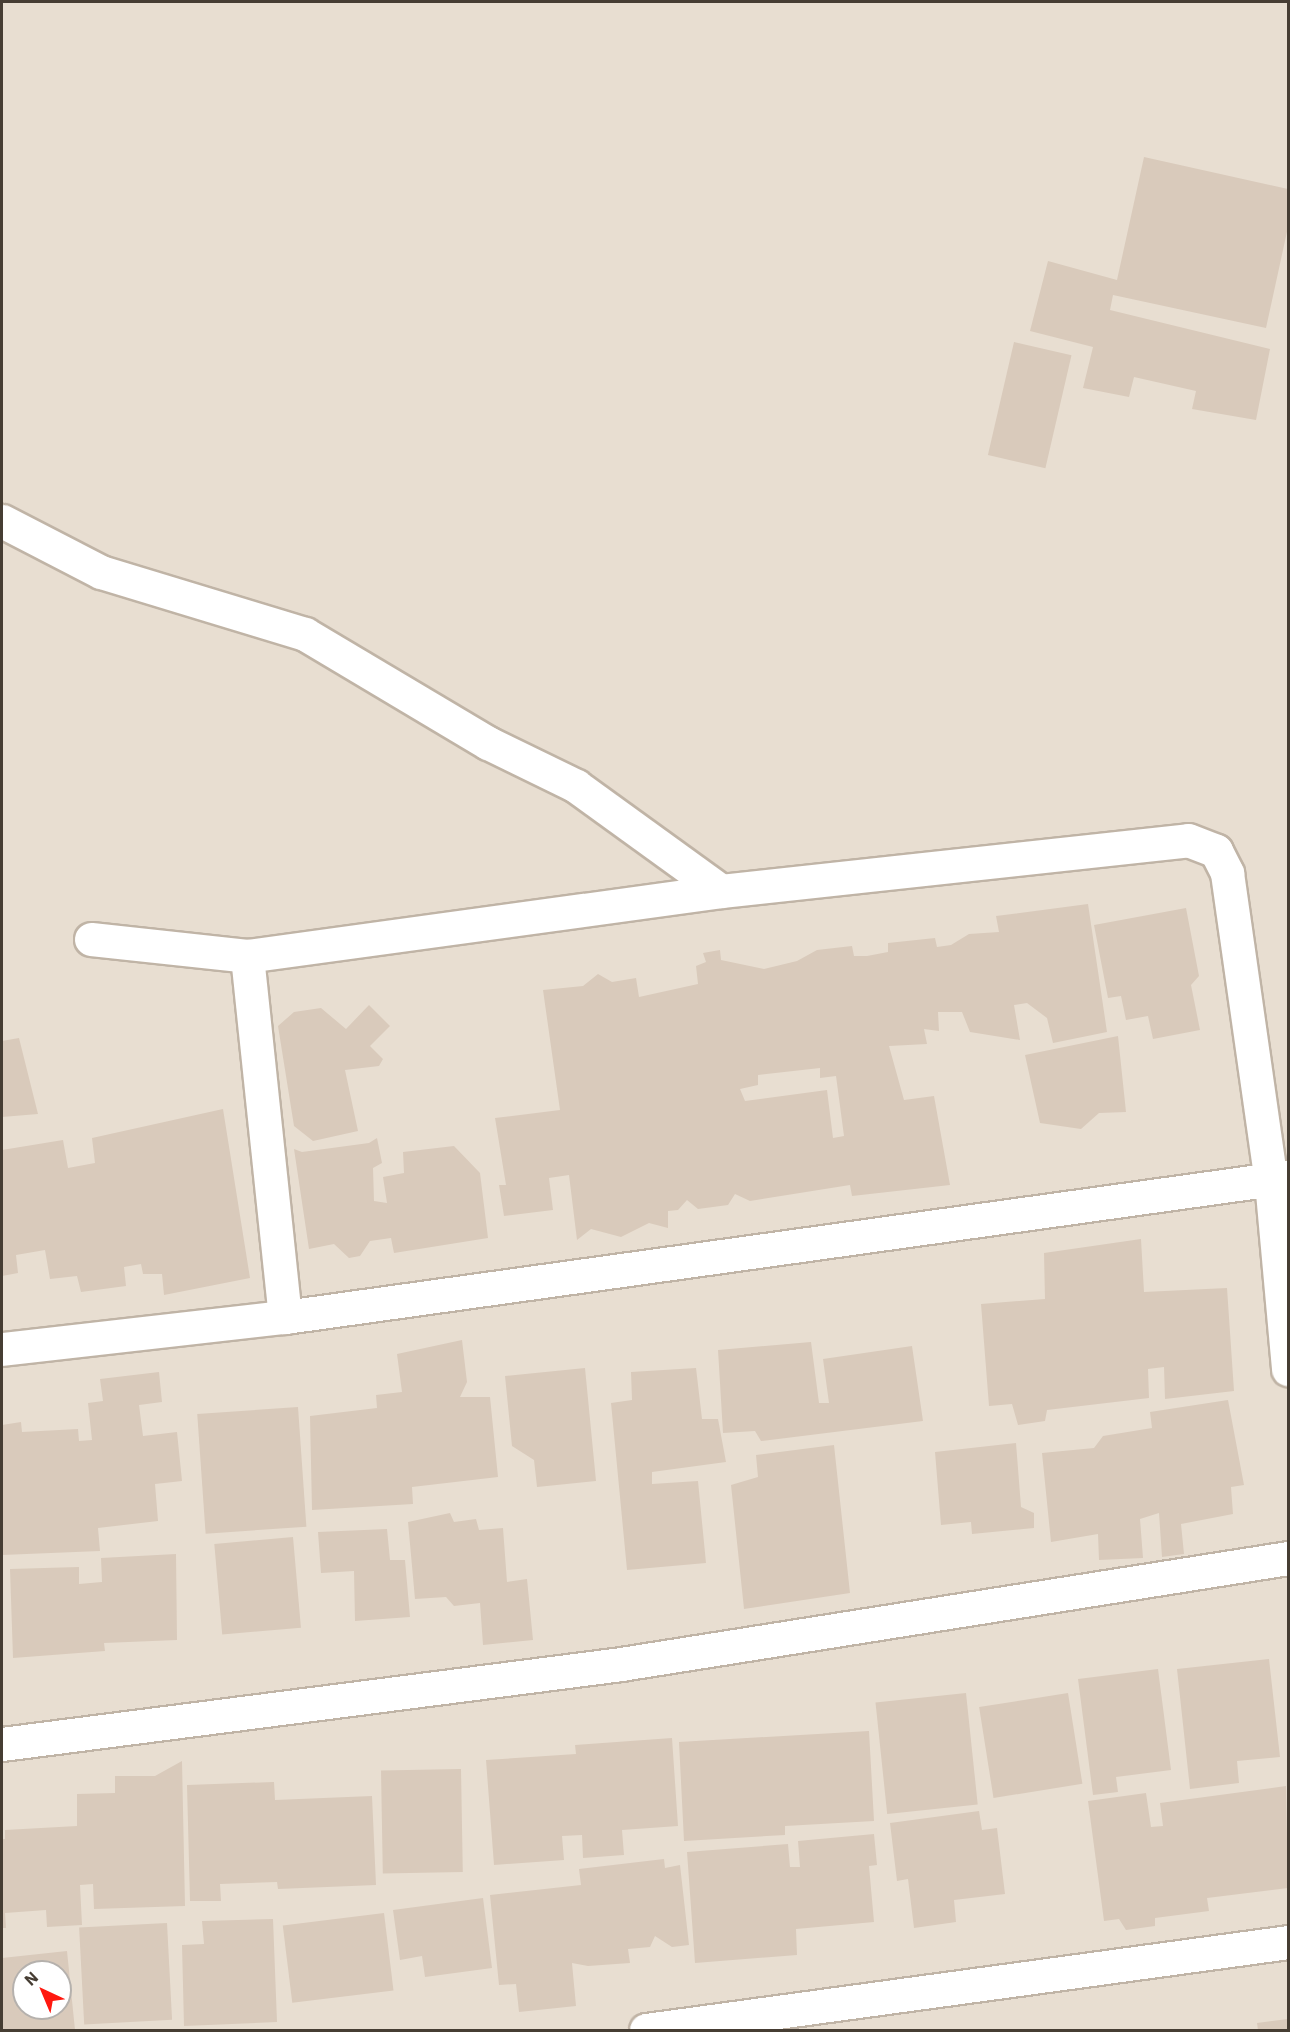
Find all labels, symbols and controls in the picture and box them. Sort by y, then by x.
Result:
north arrow [12,1960,72,2020]
text: N [20,1967,42,1990]

